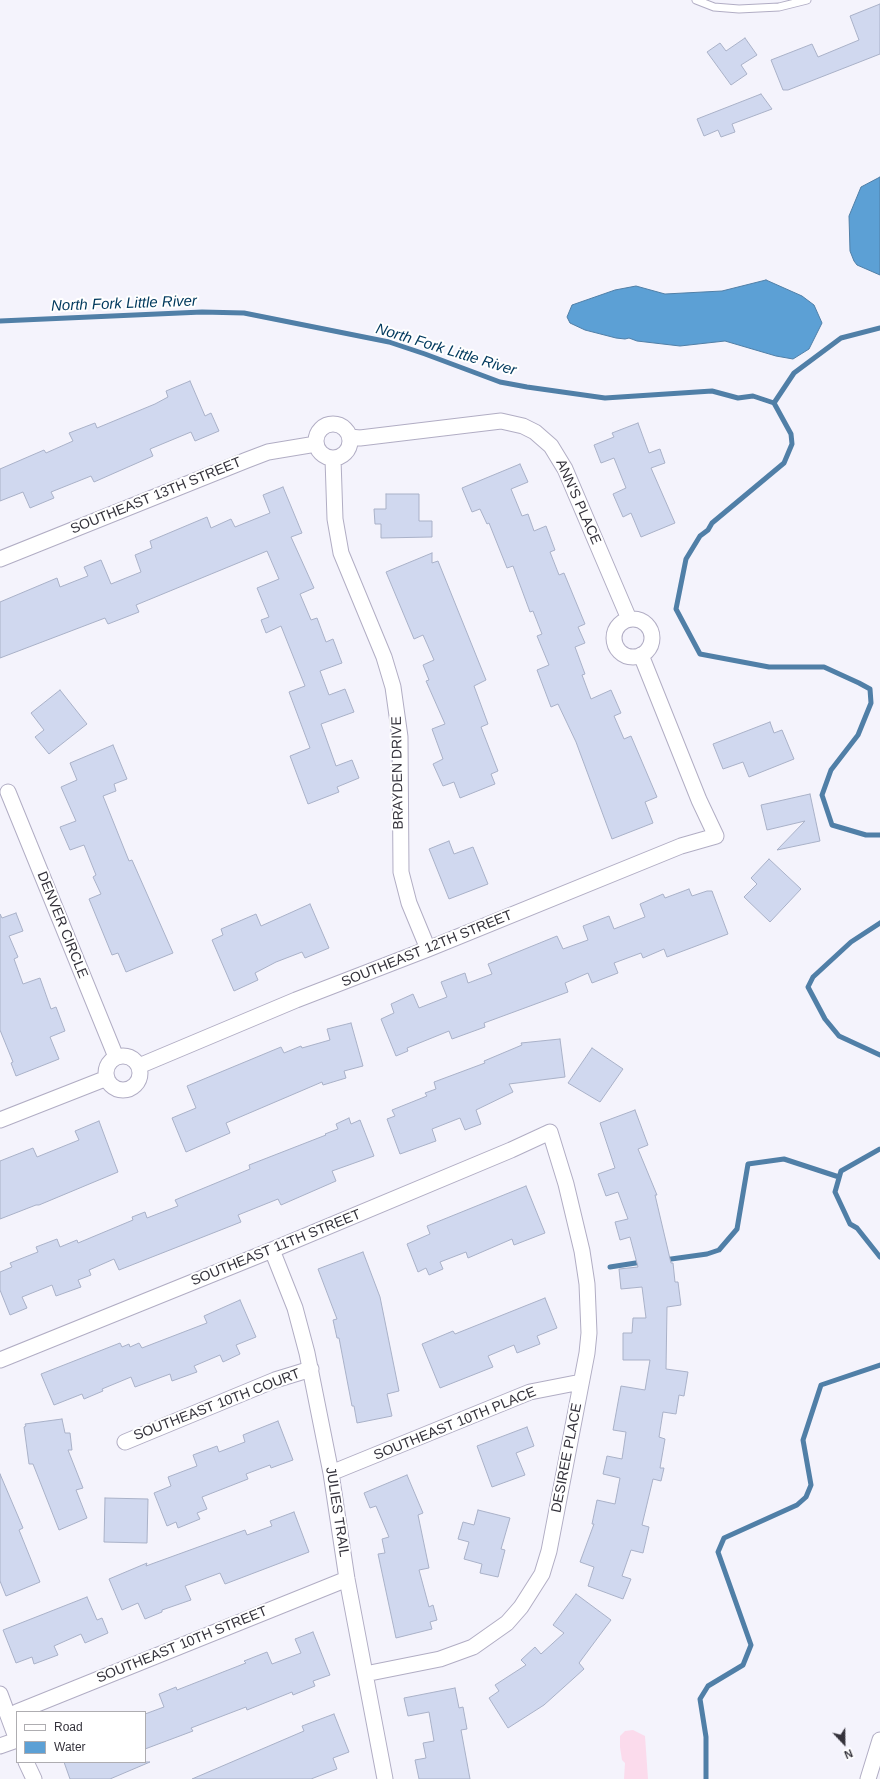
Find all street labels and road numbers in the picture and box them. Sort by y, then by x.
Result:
street label: SOUTHEAST 13TH STREET [68,454,244,538]
street label: ANN'S PLACE [552,457,604,547]
street label: BRAYDEN DRIVE [389,716,407,830]
street label: DENVER CIRCLE [33,869,91,981]
street label: SOUTHEAST 12TH STREET [339,907,515,991]
street label: SOUTHEAST 11TH STREET [189,1206,363,1290]
street label: SOUTHEAST 10TH COURT [131,1365,303,1445]
street label: SOUTHEAST 10TH PLACE [371,1384,539,1464]
street label: DESIREE PLACE [548,1402,586,1514]
street label: JULIES TRAIL [322,1466,352,1558]
street label: SOUTHEAST 10TH STREET [94,1603,270,1687]

